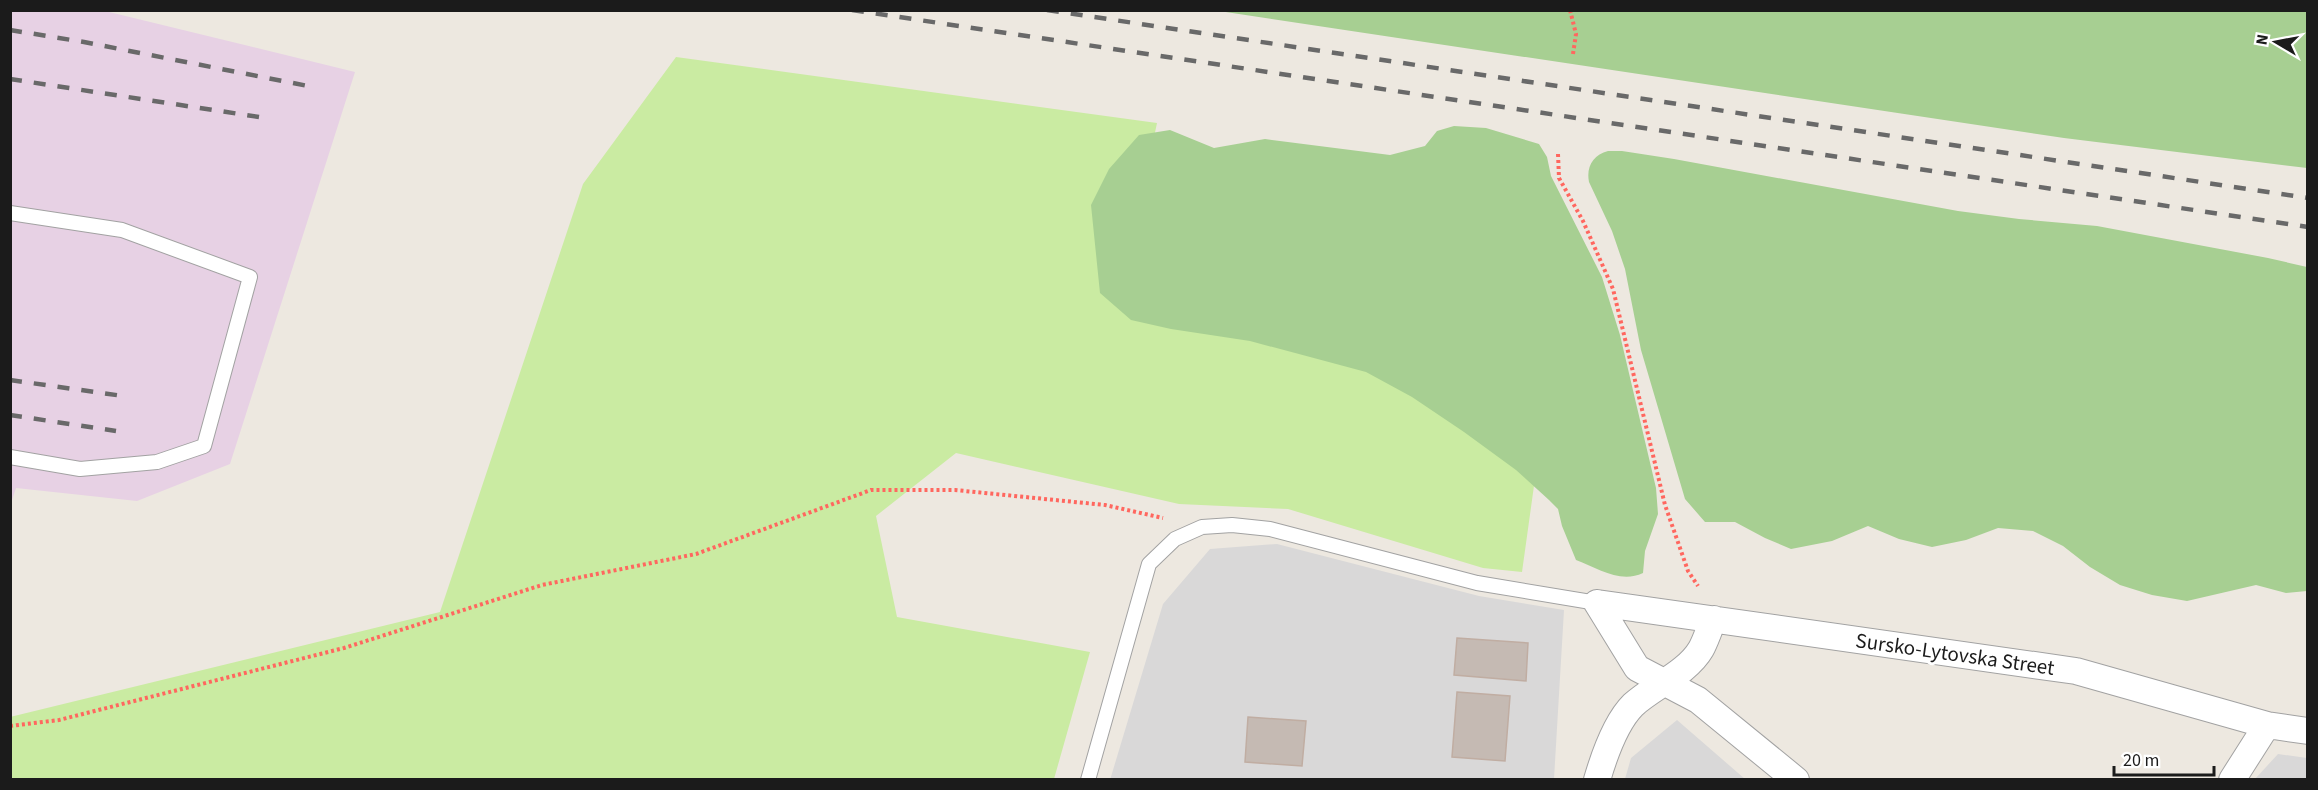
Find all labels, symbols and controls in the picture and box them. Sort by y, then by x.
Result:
north arrow [2246,12,2306,72]
text: N [2250,32,2274,47]
street label: Sursko-Lytovska Street [1854,625,2056,683]
scale bar [2114,739,2214,777]
text: 20 m [2123,748,2159,773]

